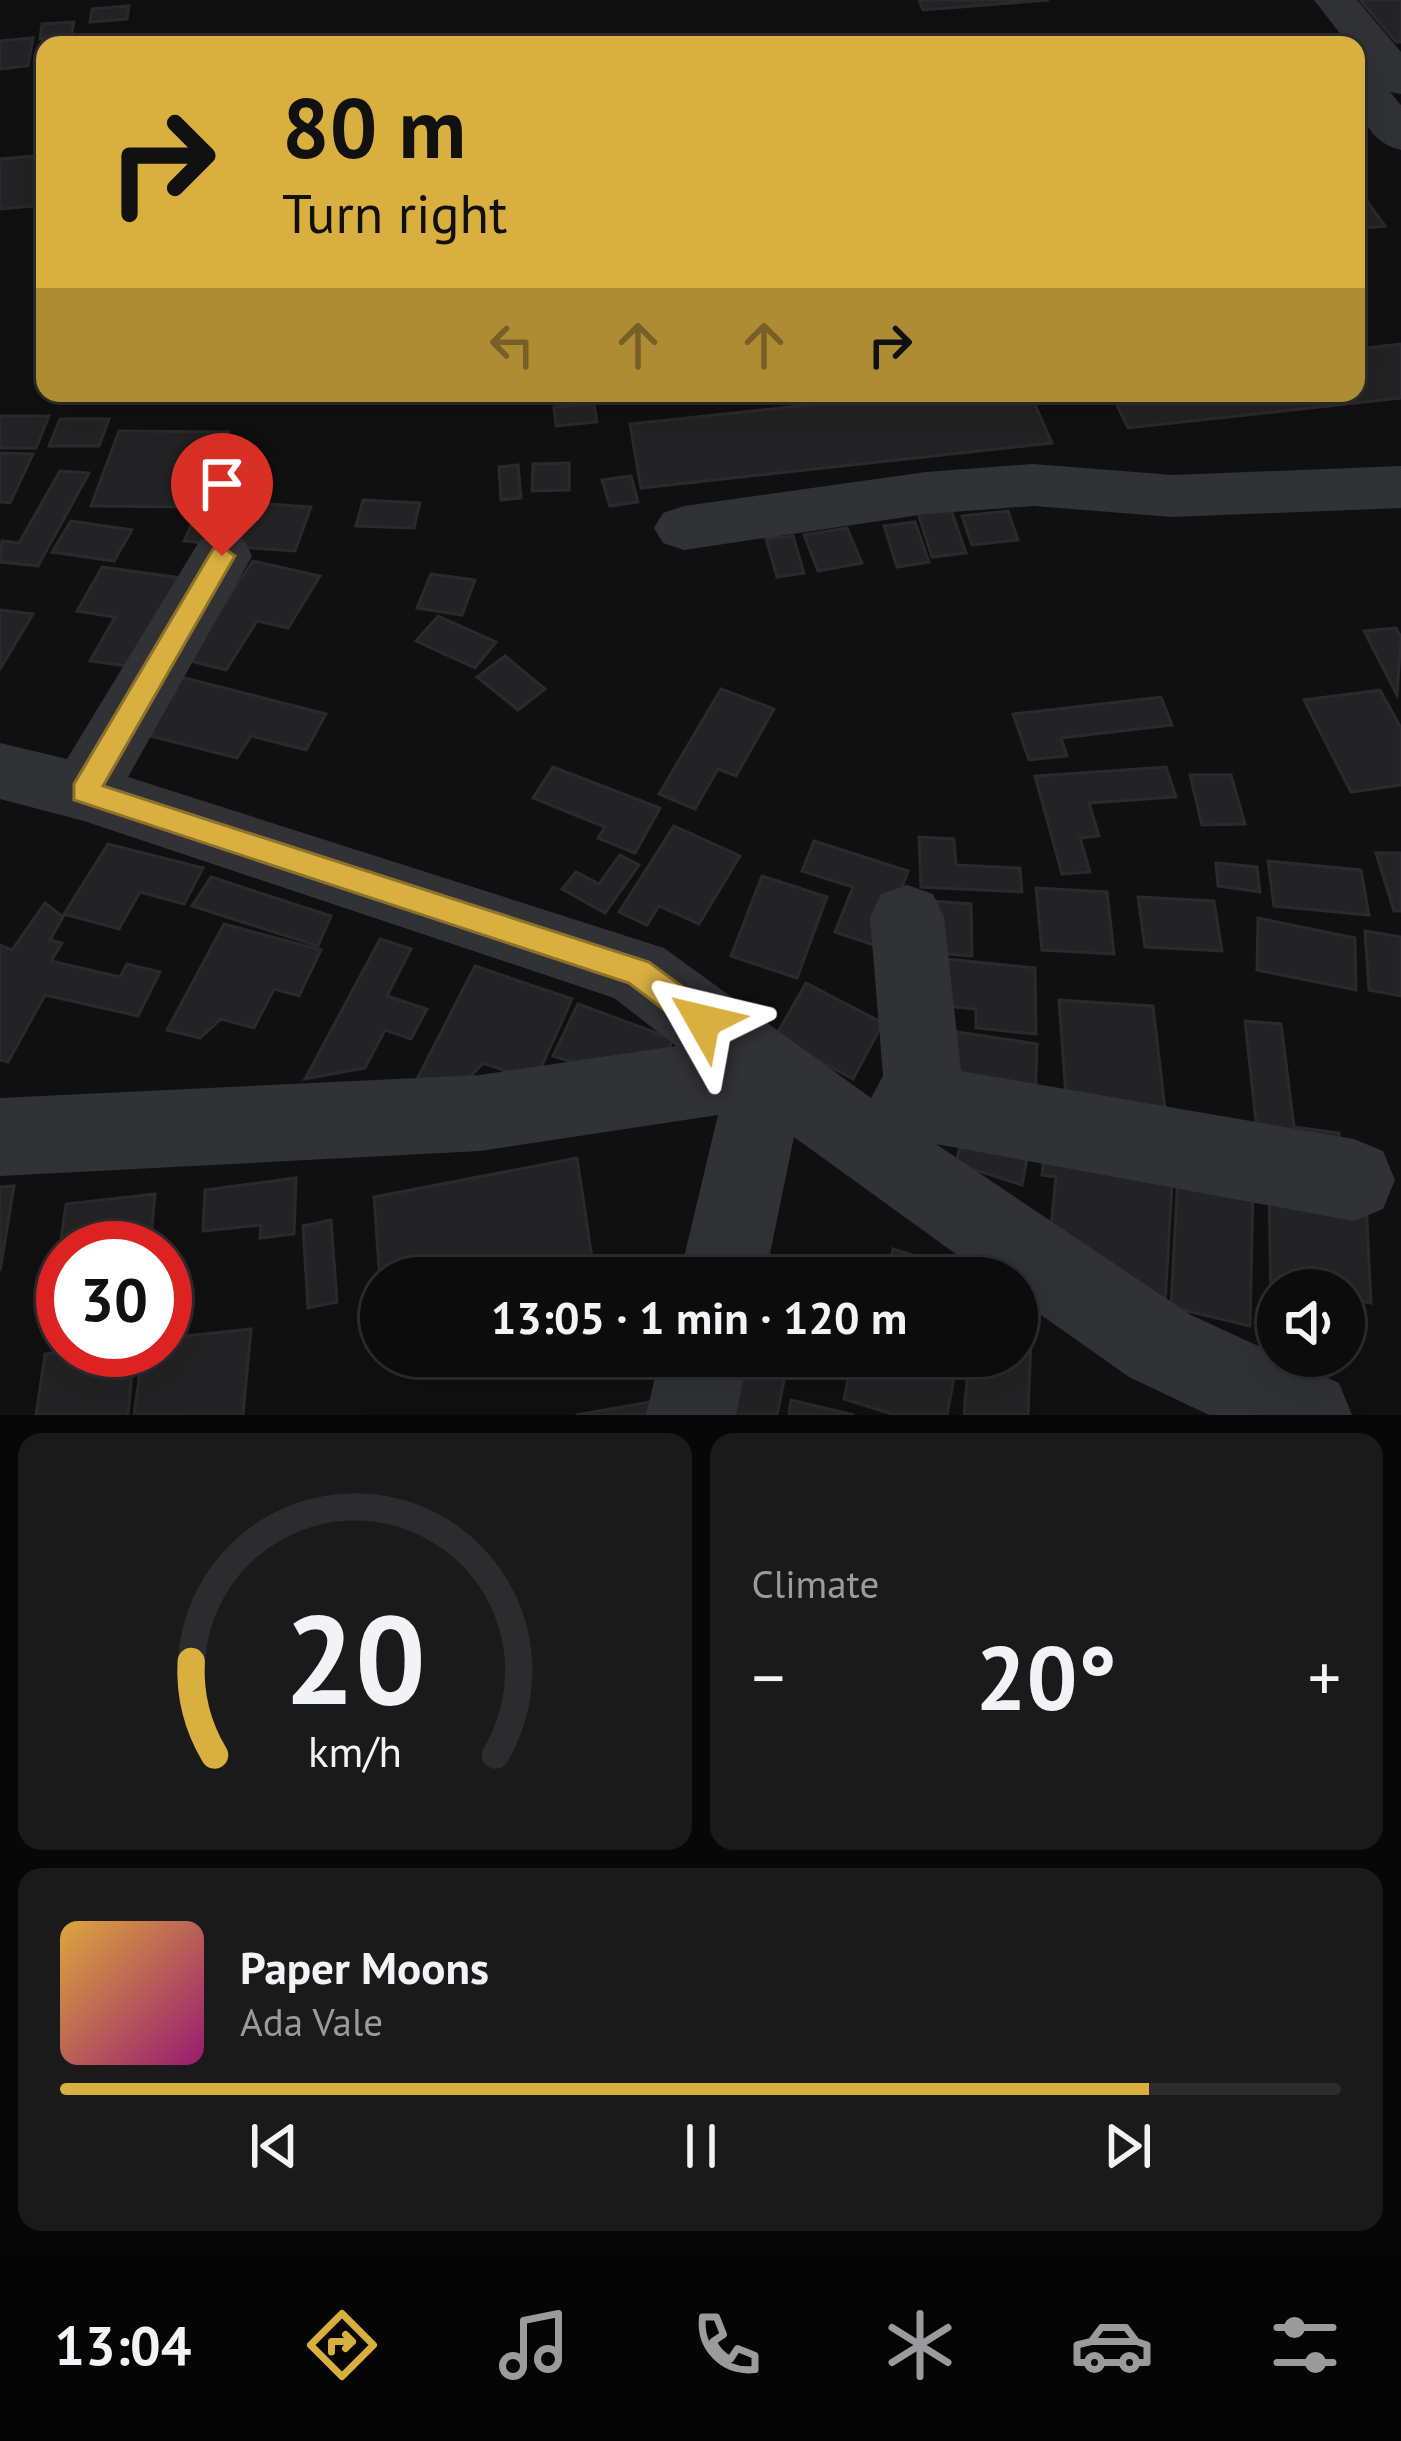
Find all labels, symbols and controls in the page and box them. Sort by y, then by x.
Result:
text: 80 m [282,72,466,181]
icon: right [84,84,240,240]
text: Turn right [282,178,507,248]
icon: left [479,312,545,378]
icon: ahead [605,312,671,378]
icon: ahead [731,312,797,378]
icon: right [857,312,923,378]
pin [171,433,273,556]
icon: arrive [189,451,255,517]
position arrow [640,958,766,1084]
speed limit sign: 30 [36,1221,192,1377]
map controls [1257,1269,1365,1377]
button: sound [1257,1269,1365,1377]
text: 13:05 · 1 min · 120 m [491,1288,907,1346]
text: Climate [752,1558,879,1609]
text: 20 [284,1577,426,1738]
text: 20° [976,1618,1117,1735]
text: − [752,1634,785,1719]
text: + [1308,1634,1341,1719]
text: km/h [308,1722,402,1778]
text: Paper Moons [240,1938,489,1996]
text: Ada Vale [240,1996,383,2047]
icon: previous [241,2113,307,2179]
icon: pause [668,2113,734,2179]
icon: next [1095,2113,1161,2179]
icon: directions [300,2303,384,2387]
icon: music [492,2303,576,2387]
icon: phone [685,2303,769,2387]
icon: climate [878,2303,962,2387]
icon: car [1070,2303,1154,2387]
icon: filters [1263,2303,1347,2387]
text: 13:04 [54,2310,191,2380]

